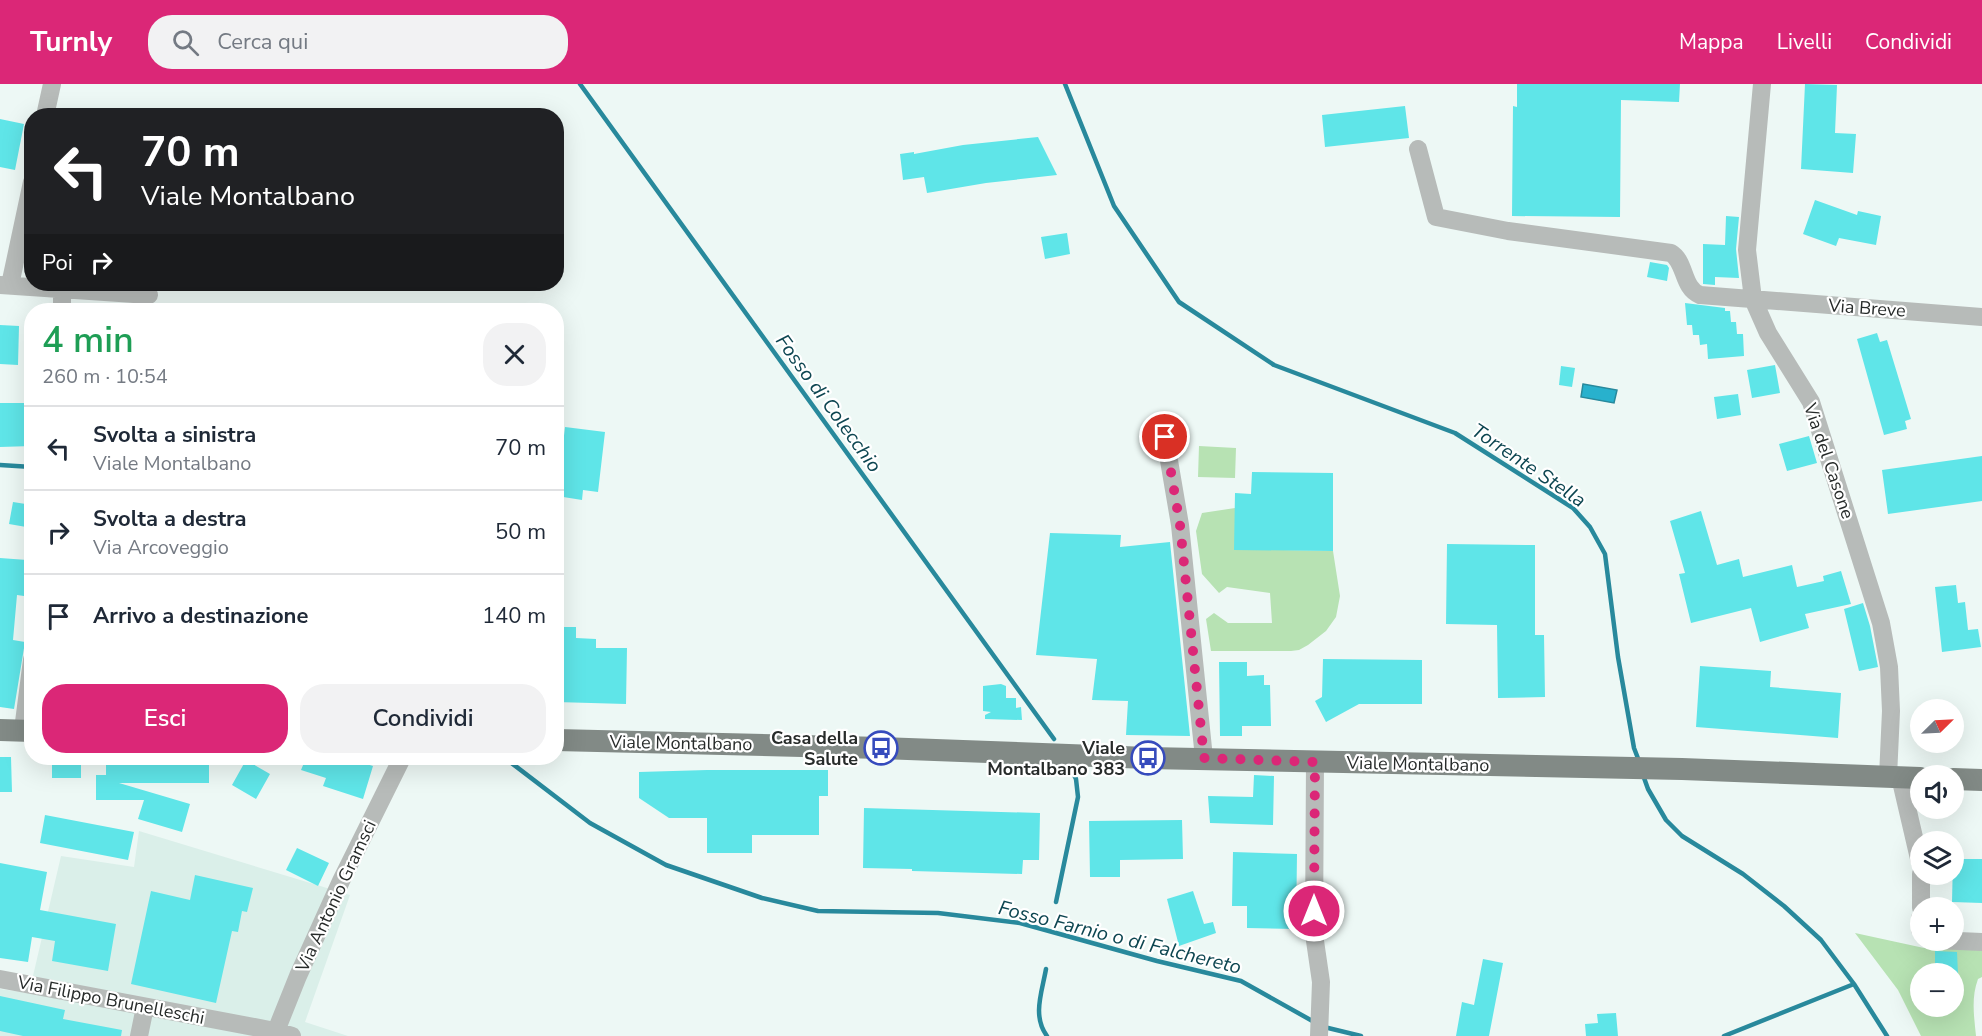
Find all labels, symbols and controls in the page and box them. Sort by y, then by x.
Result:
search box [148,15,568,69]
text: Turnly [30,23,112,61]
icon: search [169,26,202,59]
text: Cerca qui [217,27,308,57]
text: Mappa [1679,28,1744,56]
text: Livelli [1777,28,1832,56]
text: Condividi [1865,28,1952,56]
text: 70 m [141,124,240,181]
icon: left [42,132,120,210]
text: Viale Montalbano [141,178,355,215]
icon: right [85,246,118,279]
text: Poi [42,248,73,278]
street label: Via Breve [1827,293,1906,323]
text: 4 min [42,316,134,365]
button: close [483,323,546,386]
water label: Fosso di Colecchio [769,329,888,478]
text: 260 m · 10:54 [42,363,168,390]
street label: Via del Casone [1798,399,1860,522]
pin [1139,411,1190,462]
water label: Torrente Stella [1466,417,1591,514]
text: Svolta a sinistra [93,420,256,450]
icon: arrive [1148,420,1181,453]
icon: left [42,432,75,465]
text: 70 m [495,433,546,463]
text: Viale Montalbano [93,450,251,477]
text: Svolta a destra [93,504,247,534]
icon: right [42,516,75,549]
text: 50 m [495,517,546,547]
text: Via Arcoveggio [93,534,229,561]
icon: arrive [42,600,75,633]
text: Arrivo a destinazione [93,601,308,631]
text: 140 m [482,601,546,631]
button: Esci [42,684,288,753]
button: Condividi [300,684,546,753]
north arrow [1910,699,1964,753]
map controls [1910,699,1964,1017]
place label: Casa della Salute [771,726,858,771]
street label: Viale Montalbano [608,730,753,756]
bus stop icon: Casa della Salute [863,730,899,766]
place label: Viale Montalbano 383 [987,736,1125,781]
bus stop icon: Viale Montalbano 383 [1130,740,1166,776]
street label: Viale Montalbano [1345,751,1490,777]
button: sound [1910,765,1964,819]
street label: Via Antonio Gramsci [290,816,382,977]
button: layers [1910,831,1964,885]
position arrow [1282,879,1346,943]
water label: Fosso Farnio o di Falchereto [996,894,1244,981]
button: + [1910,897,1964,951]
button: − [1910,963,1964,1017]
street label: Via Filippo Brunelleschi [14,970,207,1030]

